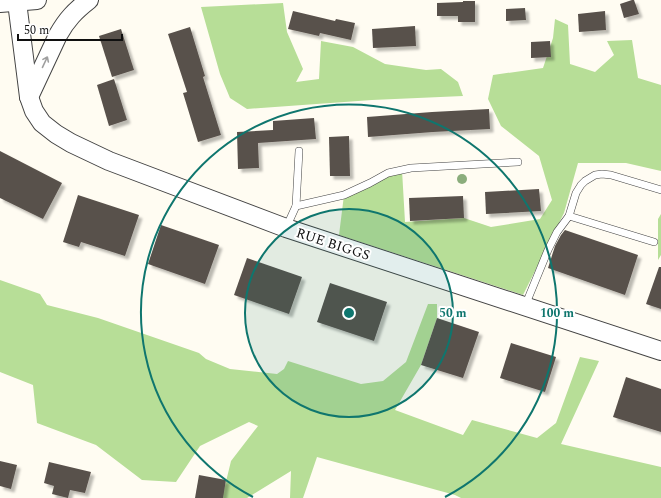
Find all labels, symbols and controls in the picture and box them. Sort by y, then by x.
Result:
scale bar [18,16,122,42]
text: 50 m [24,21,49,40]
one-way arrow [42,56,49,68]
street label: RUE BIGGS [293,222,373,266]
text: 50 m [439,304,467,323]
text: 100 m [540,304,574,323]
centre of rings [342,306,356,320]

